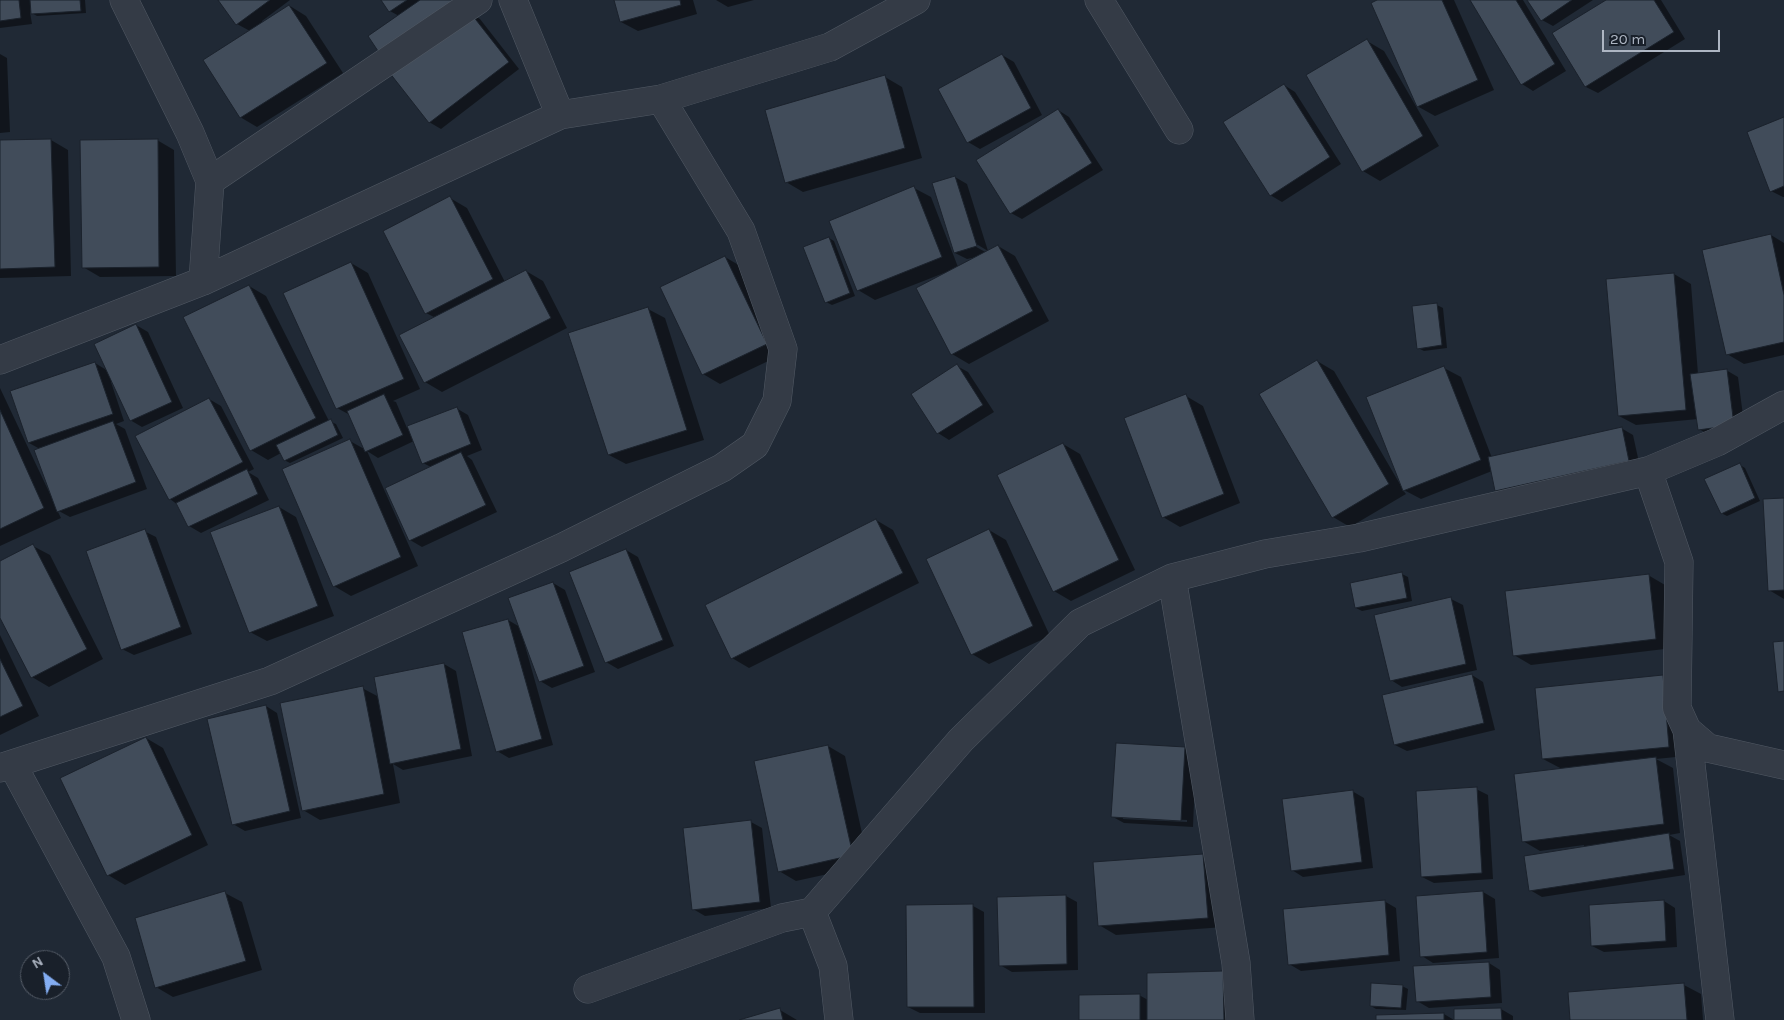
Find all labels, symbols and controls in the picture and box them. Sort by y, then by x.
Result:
scale bar [1604,20,1722,52]
text: 20 m [1610,30,1645,48]
north arrow [20,950,70,1000]
text: N [29,953,46,972]

